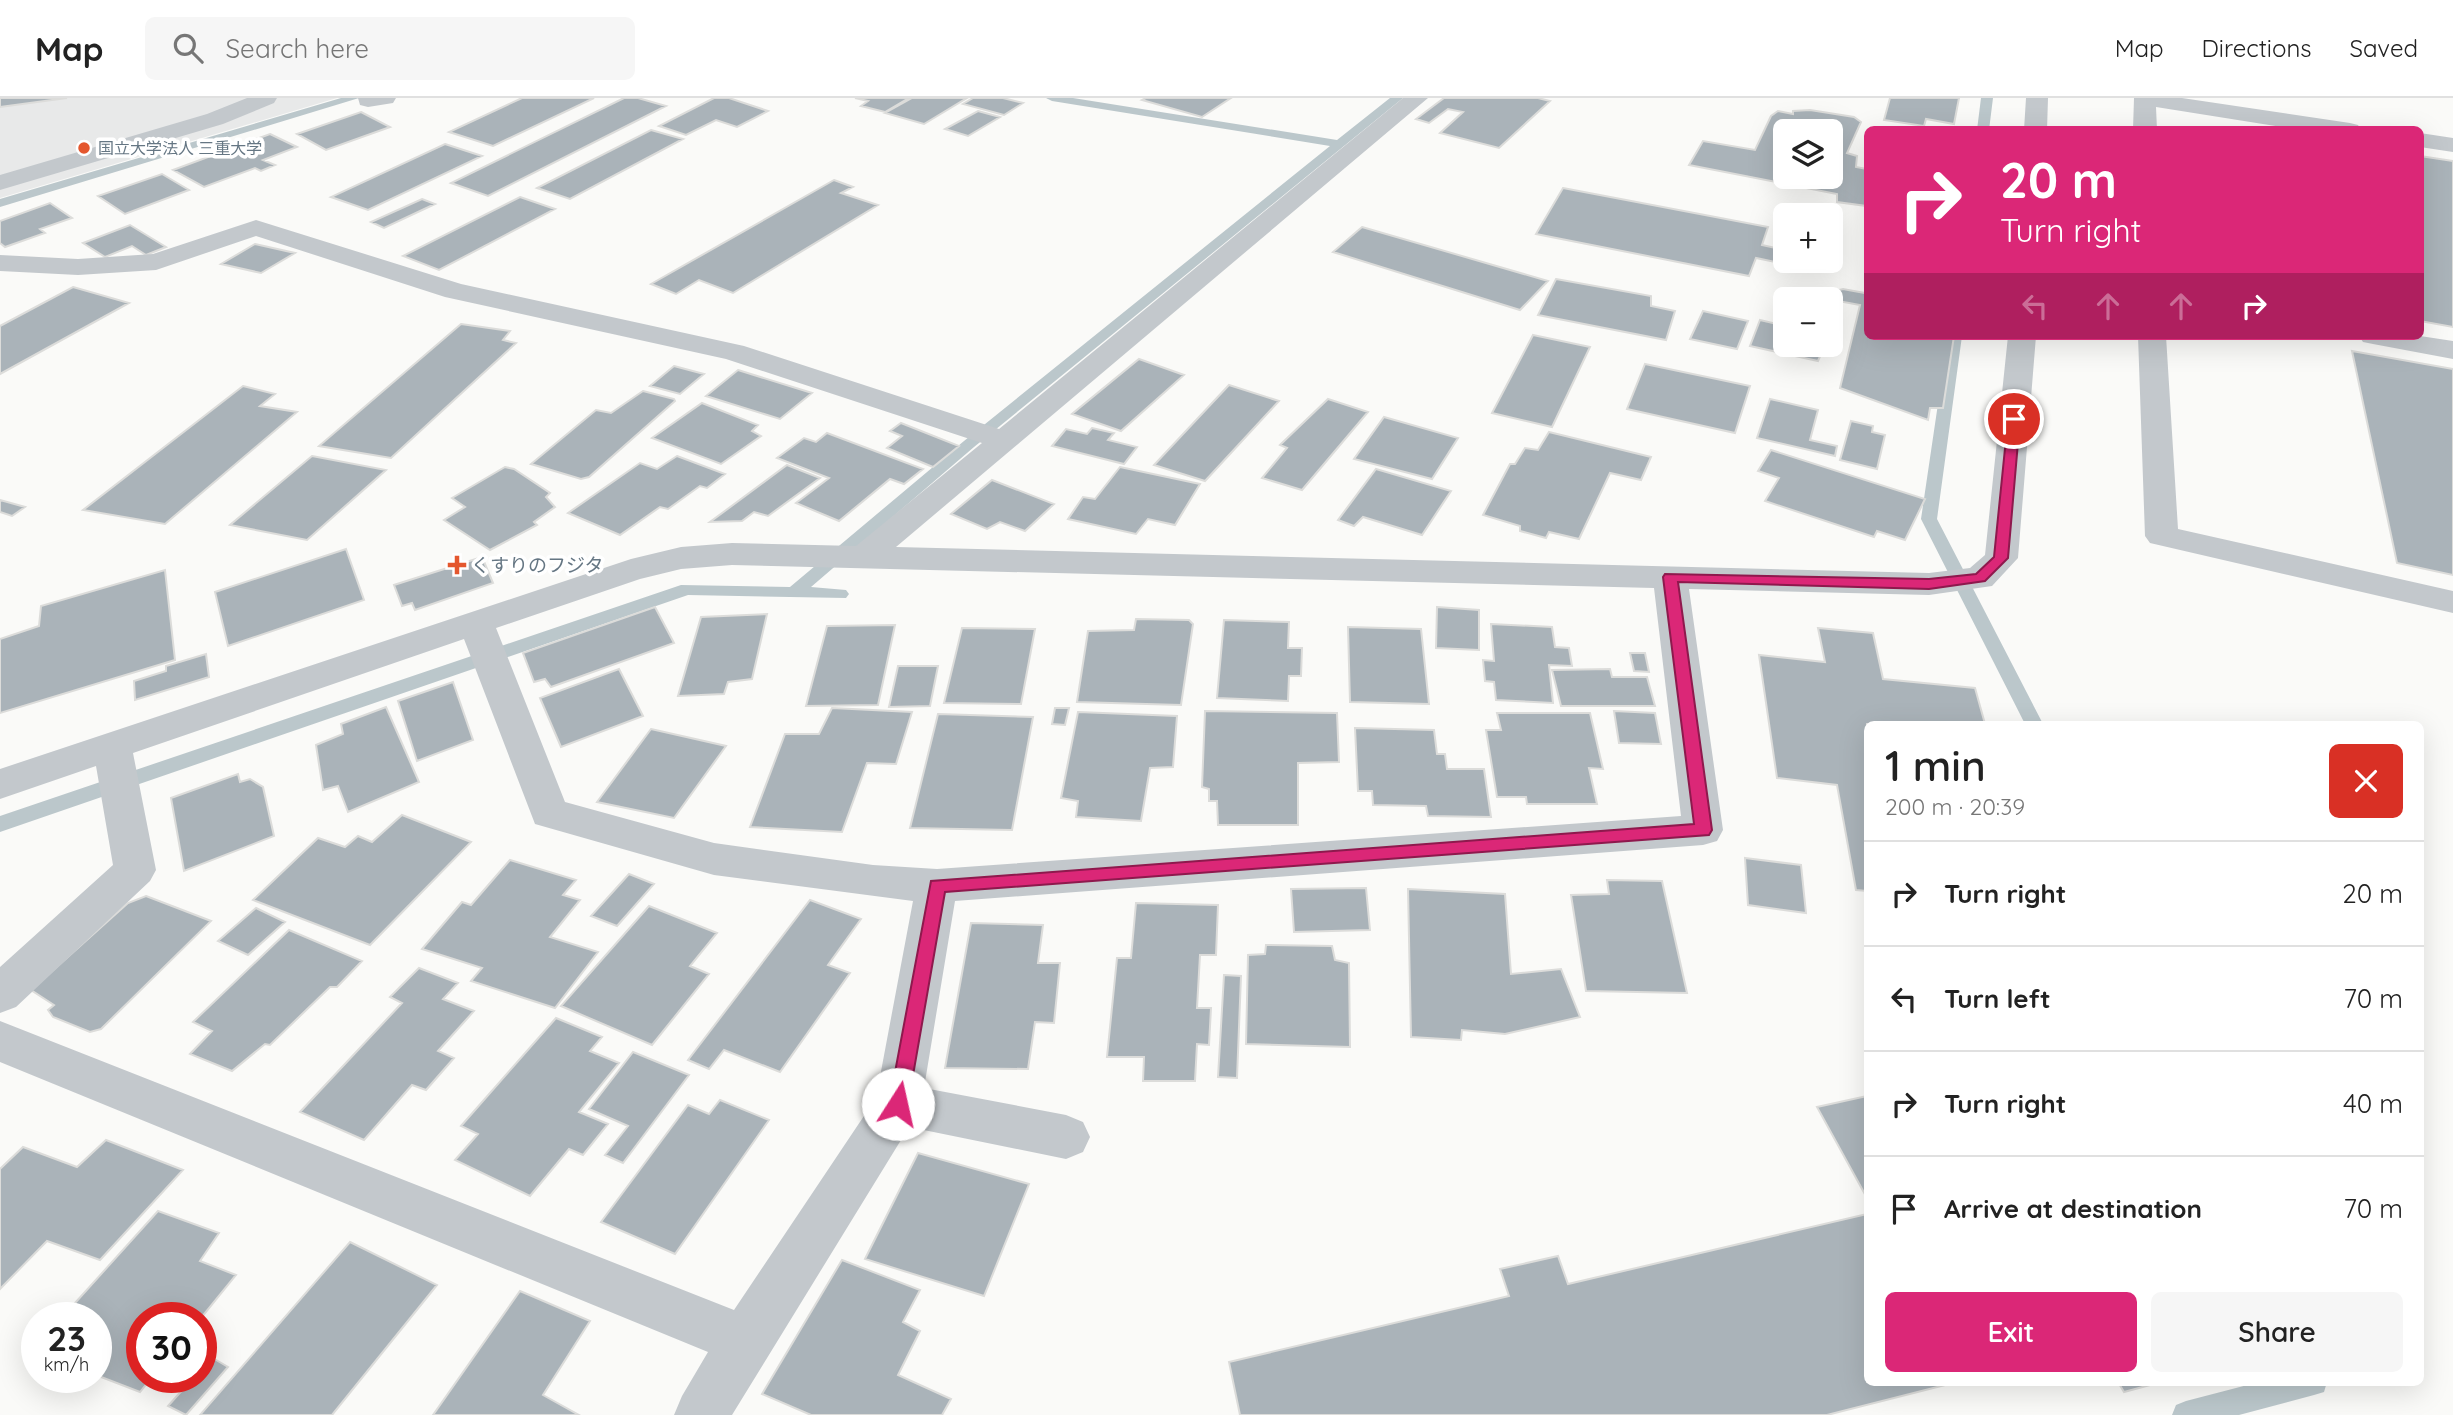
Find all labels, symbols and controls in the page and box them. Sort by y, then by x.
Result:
search box [145,17,635,80]
text: Map [35,28,103,69]
icon: search [169,29,207,67]
text: Search here [225,32,369,65]
text: Map [2115,33,2164,63]
text: Directions [2202,33,2312,63]
text: Saved [2350,33,2418,63]
map controls [1773,119,1843,357]
button: layers [1773,119,1843,189]
place label: 国立大学法人 三重大学 [98,138,262,158]
marker: 国立大学法人 三重大学 [76,140,92,156]
text: 20 m [2000,149,2117,210]
icon: right [1885,154,1976,245]
button: + [1773,203,1843,273]
text: Turn right [2000,210,2141,250]
button: − [1773,287,1843,357]
icon: left [2016,287,2054,325]
icon: ahead [2089,287,2127,325]
icon: ahead [2162,287,2200,325]
icon: right [2235,287,2273,325]
pin [1984,389,2044,449]
icon: arrive [1995,400,2033,438]
place label: くすりのフジタ [471,553,604,577]
marker: くすりのフジタ [449,557,465,573]
text: 1 min [1885,739,1986,792]
button: close [2329,744,2403,818]
text: 200 m · 20:39 [1885,792,2025,821]
icon: right [1885,875,1923,913]
text: Turn right [1944,877,2066,910]
text: 20 m [2342,877,2403,910]
icon: left [1885,980,1923,1018]
text: Turn left [1944,982,2051,1015]
text: 70 m [2343,982,2403,1015]
position arrow [861,1067,935,1141]
icon: right [1885,1085,1923,1123]
text: Turn right [1944,1087,2066,1120]
text: 40 m [2343,1087,2403,1120]
icon: arrive [1885,1190,1923,1228]
text: Arrive at destination [1944,1192,2202,1225]
text: 70 m [2343,1192,2403,1225]
button: Exit [1885,1292,2137,1372]
button: Share [2151,1292,2403,1372]
speed limit sign: 30 [126,1302,217,1393]
text: 23 [47,1316,86,1360]
text: km/h [44,1353,89,1376]

